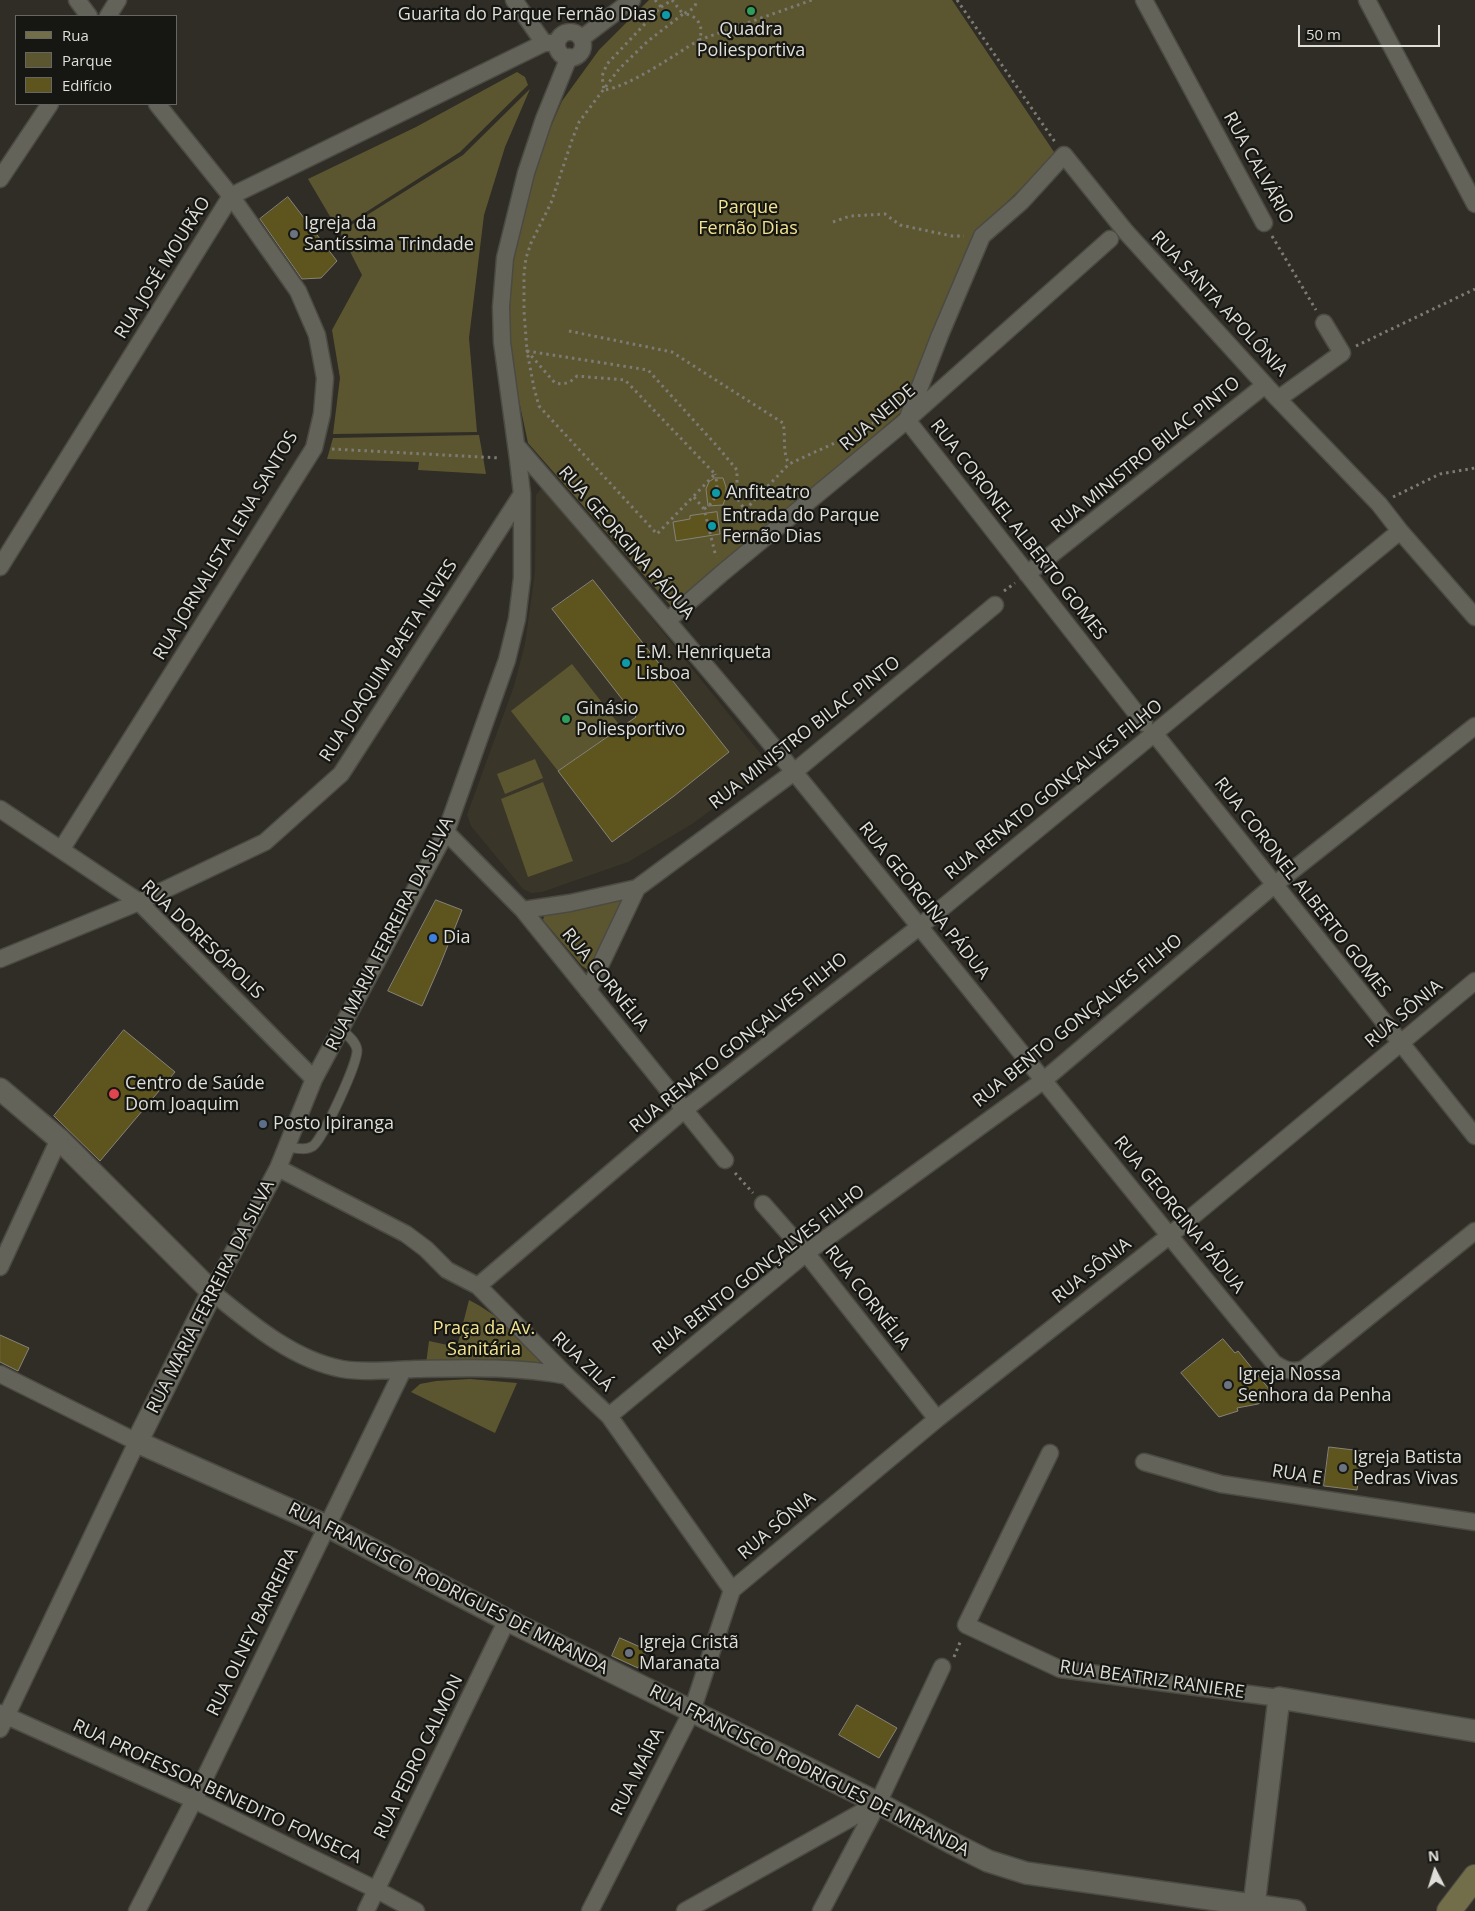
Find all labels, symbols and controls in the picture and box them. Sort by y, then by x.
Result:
place label: Guarita do Parque Fernão Dias [398,4,656,26]
marker: Quadra Poliesportiva [745,5,757,17]
marker: Guarita do Parque Fernão Dias [660,9,672,21]
legend [15,15,178,105]
scale bar [1300,15,1442,47]
place label: Quadra Poliesportiva [697,19,805,62]
text: 50 m [1306,24,1341,44]
text: Rua [62,25,89,45]
text: Parque [62,50,112,70]
text: Edifício [62,75,112,95]
street label: RUA CALVÁRIO [1218,108,1298,228]
street label: RUA JOSÉ MOURÃO [111,193,215,343]
park label: Parque Fernão Dias [698,197,798,240]
place label: Igreja da Santíssima Trindade [304,213,474,255]
street label: RUA SANTA APOLÔNIA [1146,227,1292,381]
marker: Igreja da Santíssima Trindade [288,228,300,240]
street label: RUA MINISTRO BILAC PINTO [1047,372,1245,538]
street label: RUA NEIDE [836,380,920,456]
street label: RUA CORONEL ALBERTO GOMES [925,416,1111,644]
street label: RUA JORNALISTA LENA SANTOS [149,428,303,664]
street label: RUA GEORGINA PÁDUA [554,462,698,624]
place label: Anfiteatro [726,482,810,504]
marker: Anfiteatro [710,487,722,499]
place label: Entrada do Parque Fernão Dias [722,505,879,548]
marker: Entrada do Parque Fernão Dias [706,520,718,532]
street label: RUA JOAQUIM BAETA NEVES [315,556,463,766]
place label: E.M. Henriqueta Lisboa [636,642,771,684]
street label: RUA MINISTRO BILAC PINTO [705,652,905,814]
marker: E.M. Henriqueta Lisboa [620,657,632,669]
street label: RUA RENATO GONÇALVES FILHO [941,695,1167,885]
place label: Ginásio Poliesportivo [576,698,685,741]
marker: Ginásio Poliesportivo [560,713,572,725]
street label: RUA CORONEL ALBERTO GOMES [1209,774,1395,1002]
street label: RUA MARIA FERREIRA DA SILVA [322,814,458,1054]
street label: RUA GEORGINA PÁDUA [854,818,994,984]
street label: RUA DORESÓPOLIS [136,876,268,1004]
street label: RUA CORNÉLIA [557,924,653,1036]
place label: Dia [443,927,471,949]
street label: RUA BENTO GONÇALVES FILHO [969,930,1187,1112]
marker: Dia [427,932,439,944]
street label: RUA RENATO GONÇALVES FILHO [626,948,852,1138]
street label: RUA SÔNIA [1361,975,1447,1053]
place label: Centro de Saúde Dom Joaquim [125,1073,265,1116]
marker: Centro de Saúde Dom Joaquim [107,1087,121,1101]
place label: Posto Ipiranga [273,1113,394,1135]
marker: Posto Ipiranga [257,1118,269,1130]
street label: RUA GEORGINA PÁDUA [1109,1132,1249,1298]
street label: RUA MARIA FERREIRA DA SILVA [143,1177,279,1417]
street label: RUA BENTO GONÇALVES FILHO [649,1181,869,1359]
street label: RUA SÔNIA [1048,1234,1136,1308]
street label: RUA CORNÉLIA [820,1242,914,1354]
park label: Praça da Av. Sanitária [433,1318,535,1360]
street label: RUA ZILÁ [547,1328,617,1396]
place label: Igreja Nossa Senhora da Penha [1238,1364,1392,1406]
marker: Igreja Nossa Senhora da Penha [1222,1379,1234,1391]
place label: Igreja Batista Pedras Vivas [1353,1447,1462,1490]
street label: RUA E [1270,1460,1324,1490]
marker: Igreja Batista Pedras Vivas [1337,1462,1349,1474]
street label: RUA SÔNIA [734,1487,820,1565]
street label: RUA FRANCISCO RODRIGUES DE MIRANDA [284,1498,612,1680]
street label: RUA OLNEY BARREIRA [203,1544,303,1720]
place label: Igreja Cristã Maranata [639,1632,739,1675]
marker: Igreja Cristã Maranata [623,1647,635,1659]
street label: RUA BEATRIZ RANIERE [1058,1656,1246,1704]
street label: RUA PEDRO CALMON [370,1671,468,1843]
street label: RUA FRANCISCO RODRIGUES DE MIRANDA [645,1680,973,1862]
street label: RUA PROFESSOR BENEDITO FONSECA [69,1715,365,1869]
street label: RUA MAÍRA [607,1725,669,1819]
north arrow [1410,1846,1460,1896]
text: N [1427,1846,1440,1866]

